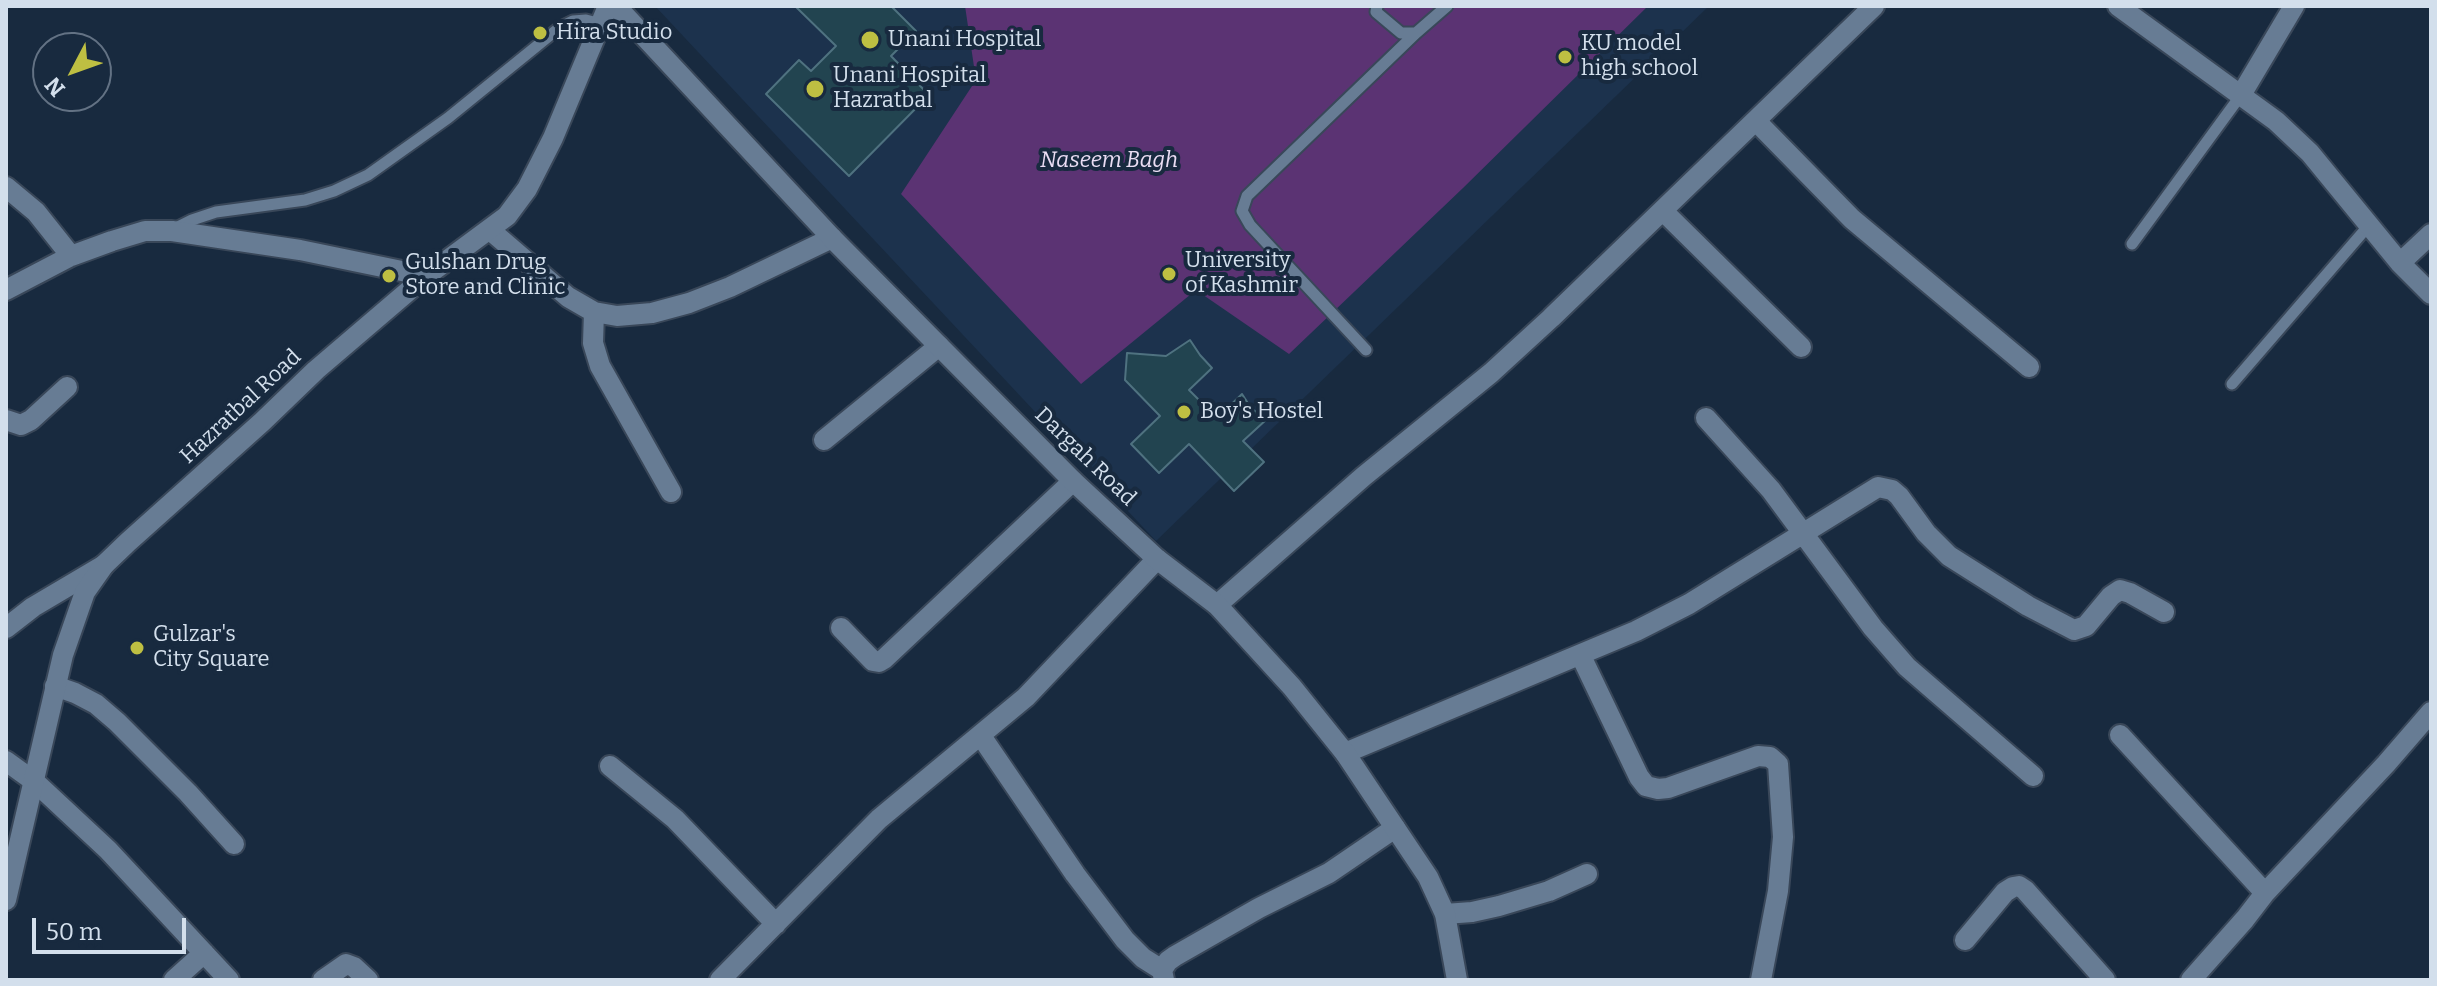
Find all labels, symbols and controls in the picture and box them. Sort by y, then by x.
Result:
place label: Hira Studio [556,20,672,46]
marker: Hira Studio [531,24,549,42]
place label: Unani Hospital [888,27,1041,53]
marker: Unani Hospital [859,29,881,51]
place label: KU model high school [1581,31,1698,82]
north arrow [32,32,112,112]
marker: KU model high school [1556,48,1574,66]
place label: Unani Hospital Hazratbal [833,63,986,114]
text: N [39,72,71,102]
marker: Unani Hospital Hazratbal [804,78,826,100]
park label: Naseem Bagh [1040,148,1178,174]
place label: University of Kashmir [1185,248,1298,300]
place label: Gulshan Drug Store and Clinic [405,250,565,302]
marker: University of Kashmir [1160,265,1178,283]
marker: Gulshan Drug Store and Clinic [380,267,398,285]
street label: Hazratbal Road [175,344,307,470]
place label: Boy's Hostel [1200,399,1323,425]
street label: Dargah Road [1029,402,1141,512]
marker: Boy's Hostel [1175,403,1193,421]
place label: Gulzar's City Square [153,622,269,674]
marker: Gulzar's City Square [128,639,146,657]
scale bar [36,902,190,952]
text: 50 m [46,918,102,946]

